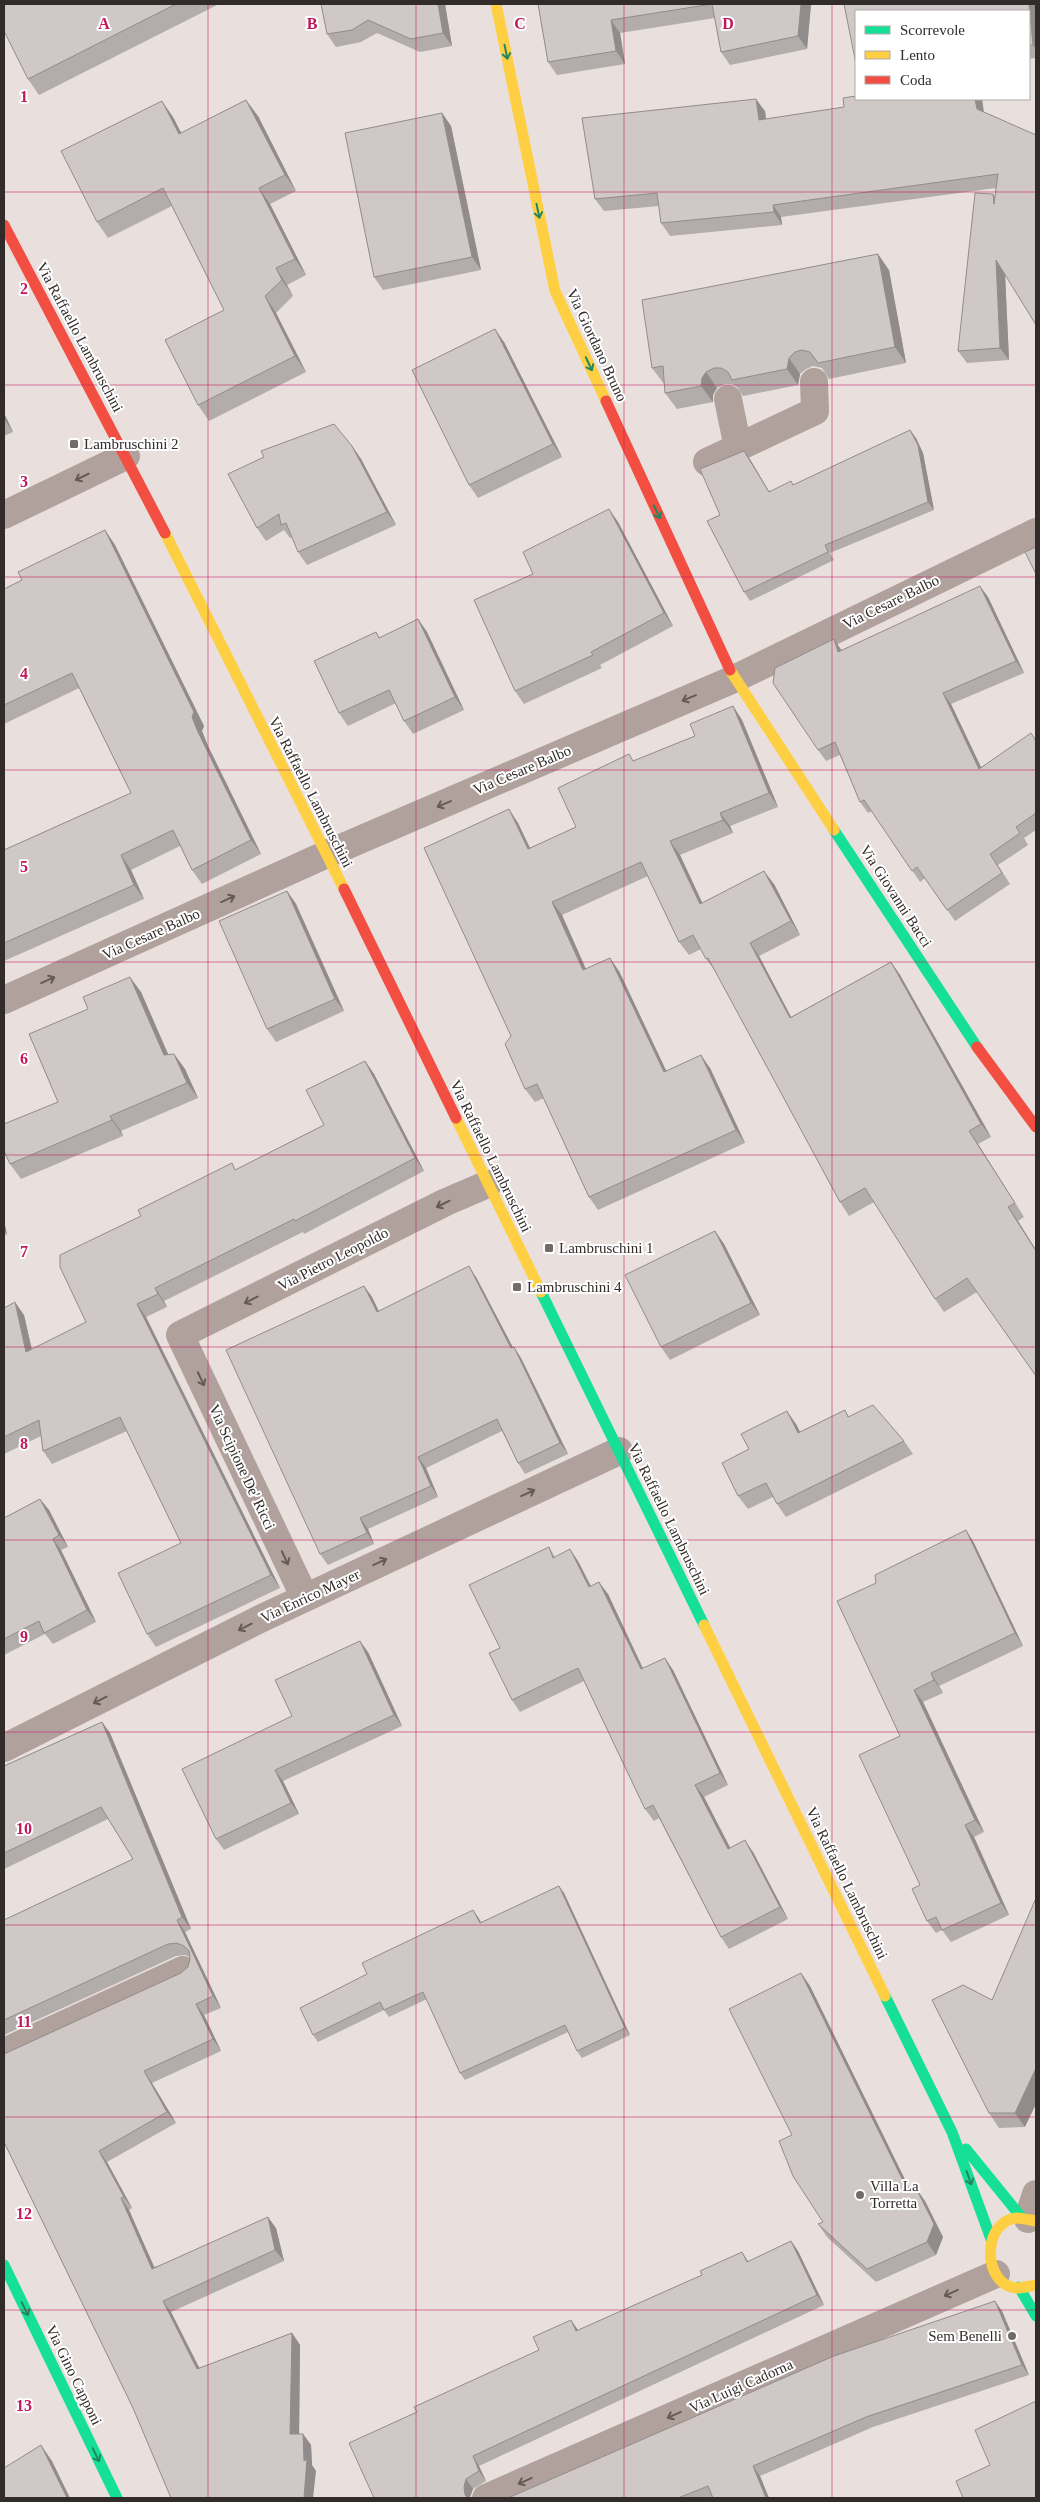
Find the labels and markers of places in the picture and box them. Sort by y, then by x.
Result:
place label: Lambruschini 2 [84,436,179,452]
marker: Lambruschini 2 [68,438,80,450]
place label: Lambruschini 1 [559,1240,654,1256]
marker: Lambruschini 1 [543,1242,555,1254]
place label: Lambruschini 4 [527,1279,622,1295]
marker: Lambruschini 4 [511,1281,523,1293]
place label: Villa La Torretta [870,2178,919,2211]
marker: Villa La Torretta [854,2189,866,2201]
place label: Sem Benelli [928,2328,1002,2344]
marker: Sem Benelli [1006,2330,1018,2342]

